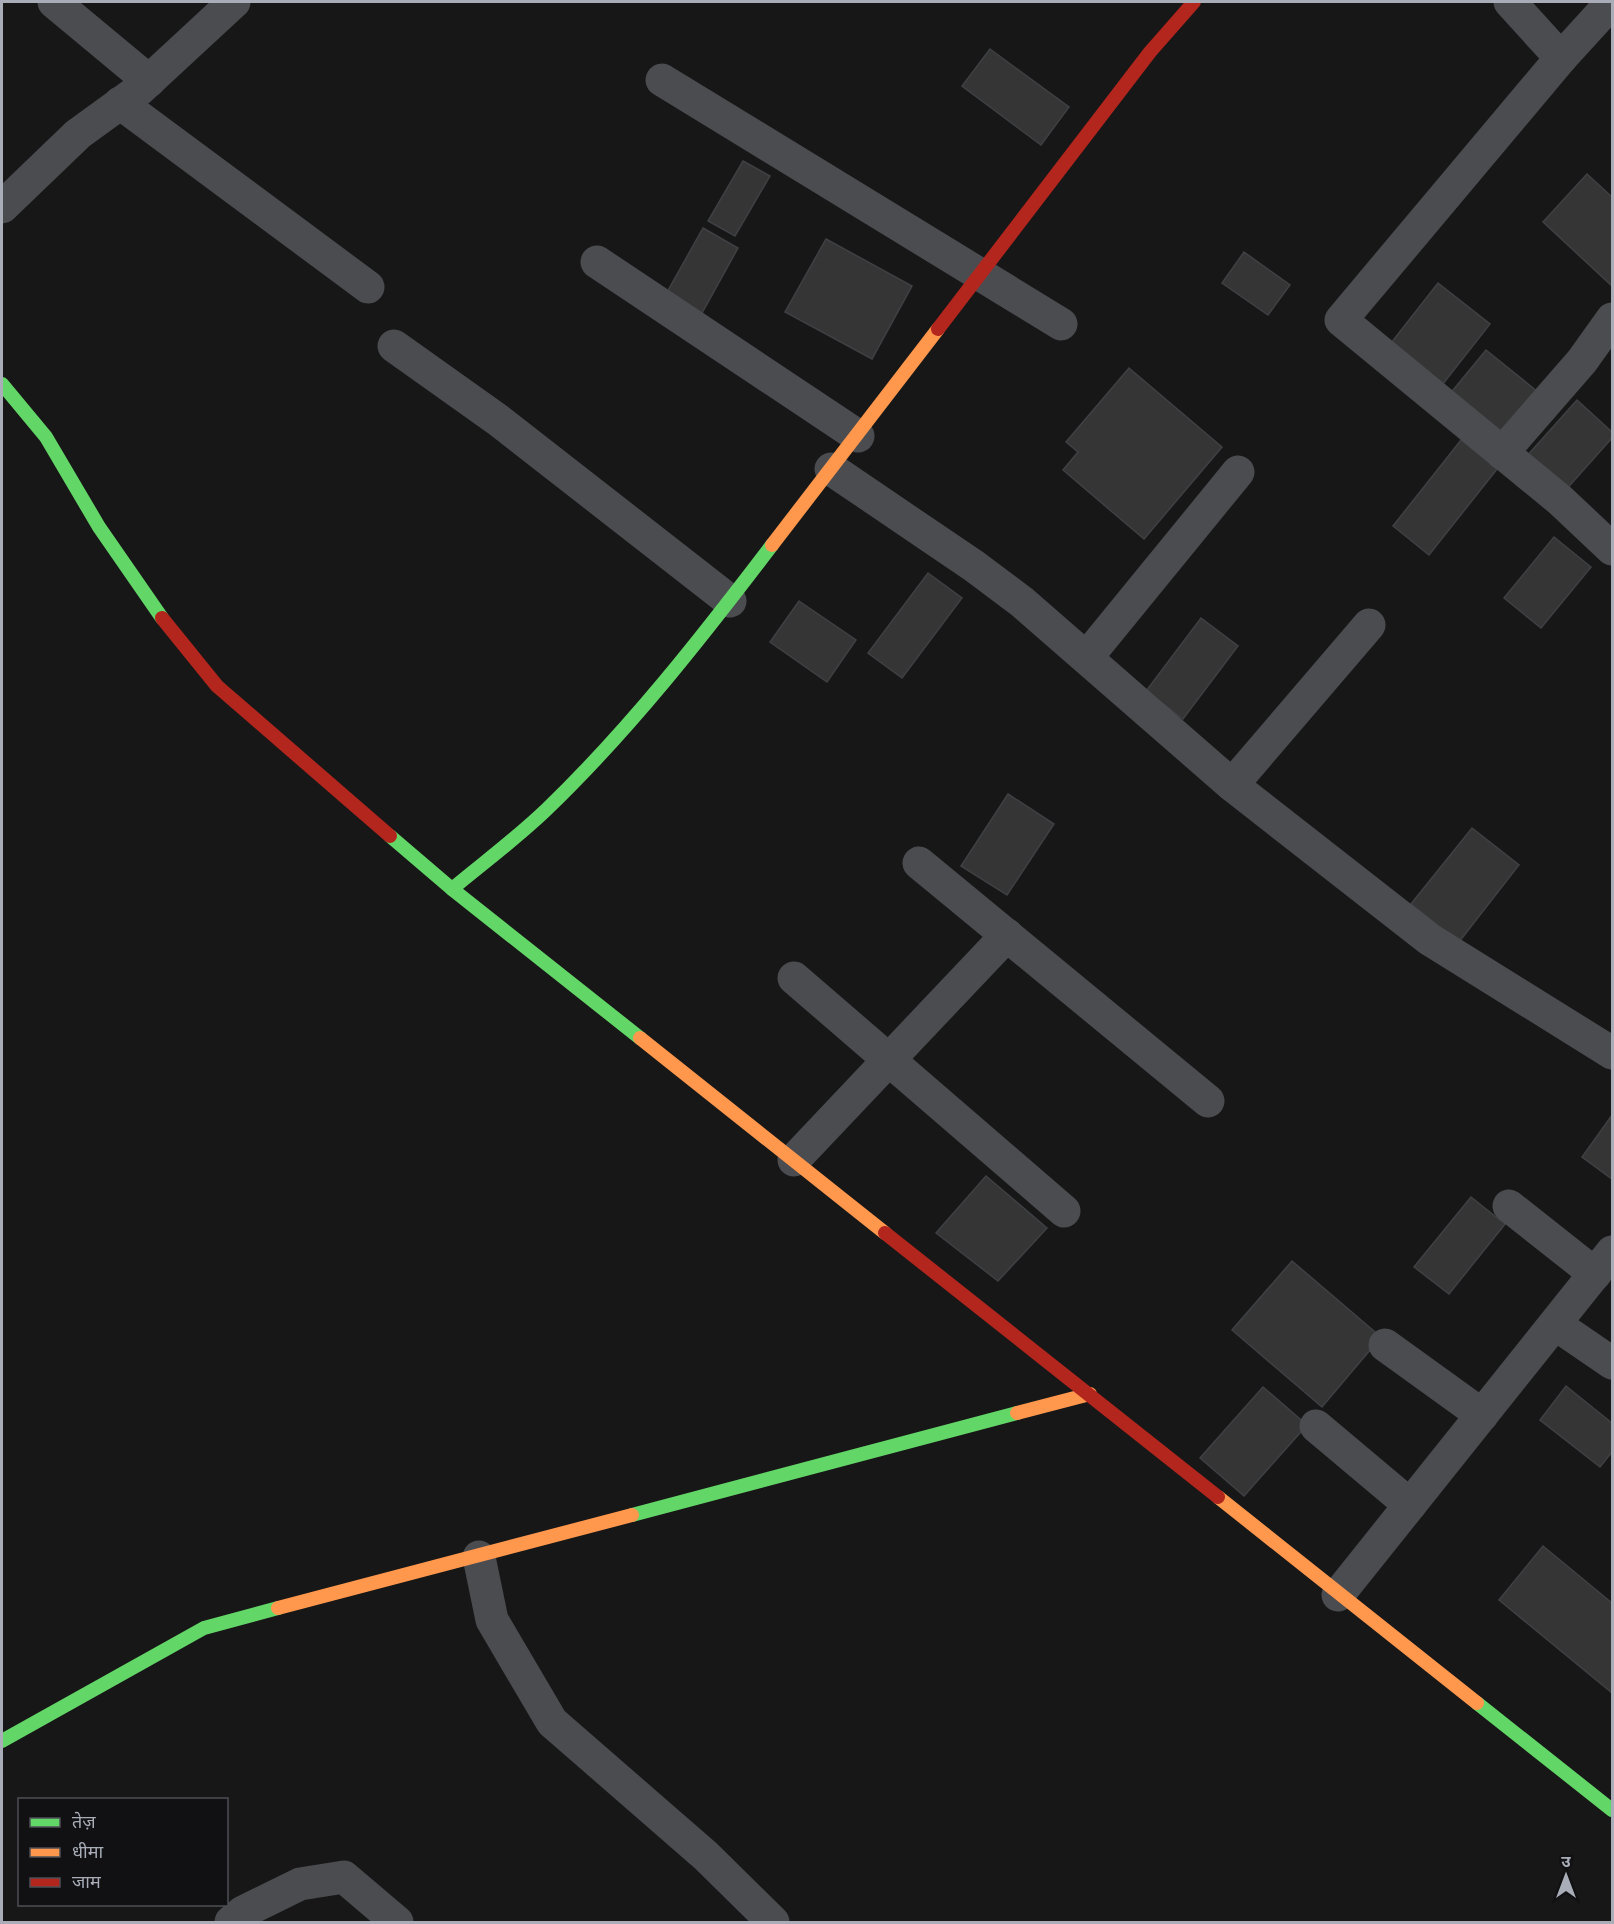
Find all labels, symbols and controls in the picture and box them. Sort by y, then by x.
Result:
legend [18,1798,228,1906]
text: तेज़ [72,1810,96,1833]
text: धीमा [72,1840,103,1863]
north arrow [1536,1846,1596,1906]
text: उ [1561,1851,1571,1871]
text: जाम [72,1870,102,1893]

